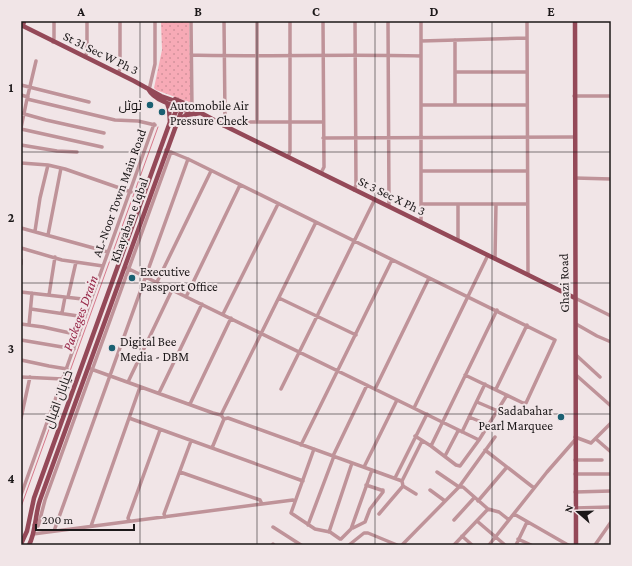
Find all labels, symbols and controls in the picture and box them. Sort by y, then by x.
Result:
text: A [76,4,85,19]
text: B [194,4,202,19]
text: C [312,4,320,19]
text: D [430,4,439,19]
text: E [547,4,555,19]
street label: St 31 Sec W Ph 3 [61,28,141,78]
text: 1 [9,80,14,95]
place label: ٹوٹل [118,98,143,113]
place label: Automobile Air Pressure Check [170,98,249,128]
marker: ٹوٹل [145,100,155,110]
marker: Automobile Air Pressure Check [157,107,167,117]
street label: AL-Noor Town Main Road [89,127,149,259]
street label: St 3 Sec X Ph 3 [356,173,428,219]
street label: Khayaban e Iqbal [107,175,152,265]
text: 2 [8,210,15,225]
street label: Ghazi Road [556,253,572,313]
place label: Executive Passport Office [140,264,218,294]
water label: Packeges Drain [59,273,101,353]
marker: Executive Passport Office [127,273,137,283]
place label: Digital Bee Media - DBM [120,334,189,364]
text: 3 [8,341,14,356]
marker: Digital Bee Media - DBM [107,343,117,353]
street label: خیابان اقبال [41,368,76,431]
place label: Sadabahar Pearl Marquee [478,403,553,433]
marker: Sadabahar Pearl Marquee [556,412,566,422]
text: 4 [7,471,15,486]
north arrow [558,492,598,532]
text: N [562,503,576,514]
scale bar [36,506,134,532]
text: 200 m [42,513,74,527]

